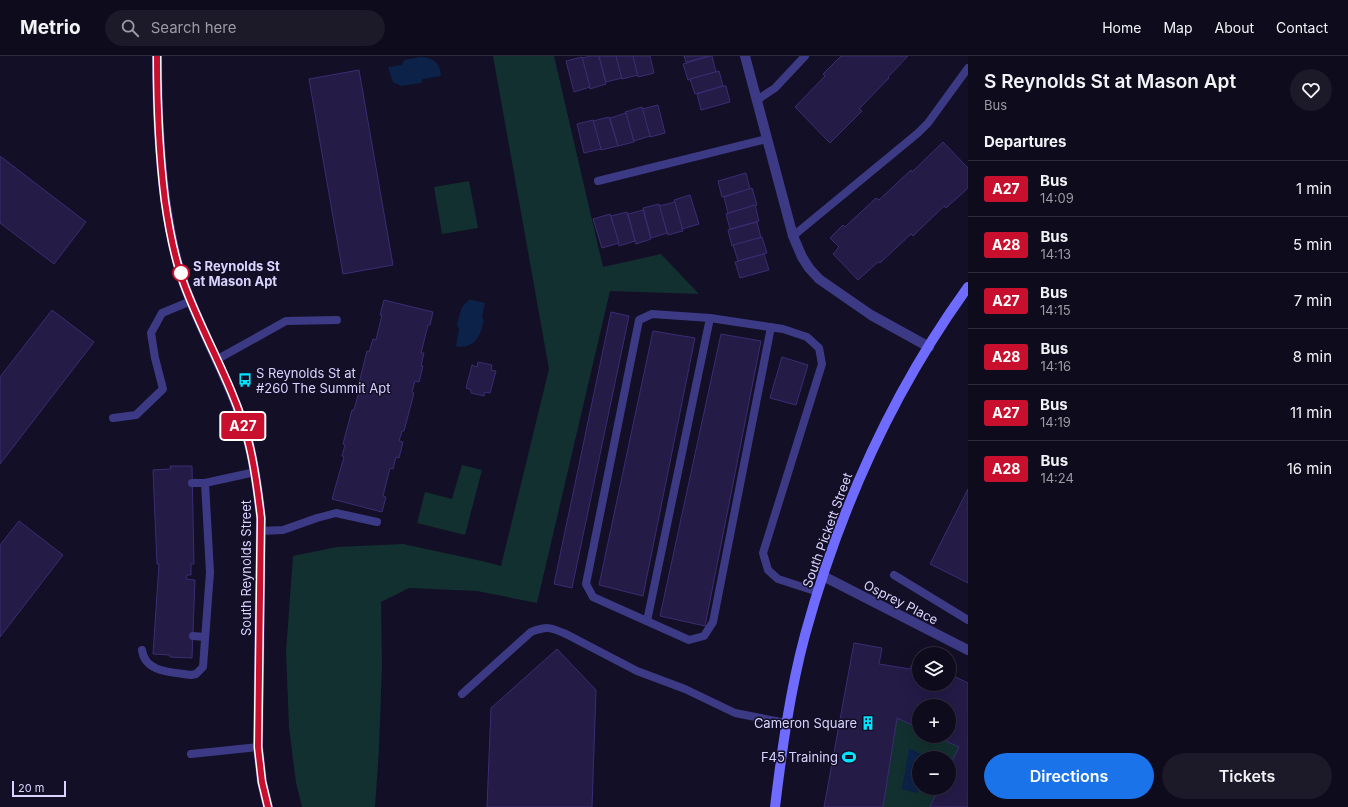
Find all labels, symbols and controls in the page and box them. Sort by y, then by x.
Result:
search box [105,10,385,46]
text: Metrio [20,16,81,39]
icon: search [119,17,141,39]
text: Search here [151,18,236,37]
text: Home [1102,19,1141,36]
text: Map [1163,19,1193,36]
text: About [1215,19,1254,36]
text: Contact [1276,19,1328,36]
button: heart [1290,69,1332,111]
text: S Reynolds St at Mason Apt [984,70,1236,93]
text: Bus [984,97,1007,113]
text: Departures [984,132,1066,151]
text: Bus [1040,171,1068,190]
text: 1 min [1296,179,1332,198]
text: A27 [992,180,1020,197]
text: 14:09 [1040,190,1074,206]
text: Bus [1040,227,1068,246]
text: 5 min [1293,235,1332,254]
text: A28 [992,236,1020,253]
text: 14:13 [1040,246,1071,262]
place label: S Reynolds St at Mason Apt [193,258,280,289]
marker: S Reynolds St at Mason Apt [172,264,190,282]
text: Bus [1040,283,1068,302]
text: 7 min [1294,291,1332,310]
text: A27 [992,292,1020,309]
text: 14:15 [1040,302,1071,318]
text: Bus [1040,339,1068,358]
text: 8 min [1293,347,1332,366]
text: A28 [992,348,1020,365]
text: 14:16 [1040,358,1071,374]
place label: S Reynolds St at #260 The Summit Apt [256,365,390,396]
bus stop icon: S Reynolds St at #260 The Summit Apt [237,372,253,388]
text: Bus [1040,395,1068,414]
text: 11 min [1290,403,1332,422]
text: A27 [992,404,1020,421]
line badge: A27 [220,413,266,439]
text: 14:19 [1040,414,1071,430]
text: A27 [229,417,257,434]
text: Bus [1040,451,1068,470]
text: 16 min [1287,459,1332,478]
text: A28 [992,460,1020,477]
street label: South Pickett Street [799,470,855,590]
text: 14:24 [1040,470,1074,486]
street label: South Reynolds Street [238,500,254,636]
street label: Osprey Place [861,576,941,628]
map controls [912,647,956,795]
button: layers [912,647,956,691]
button: + [912,699,956,743]
place label: Cameron Square [754,715,857,731]
building icon: Cameron Square [860,715,876,731]
place label: F45 Training [761,749,838,765]
sports icon: F45 Training [841,749,857,765]
button: − [912,751,956,795]
button: Directions [984,753,1154,799]
button: Tickets [1162,753,1332,799]
scale bar [12,779,66,798]
text: 20 m [18,781,44,795]

